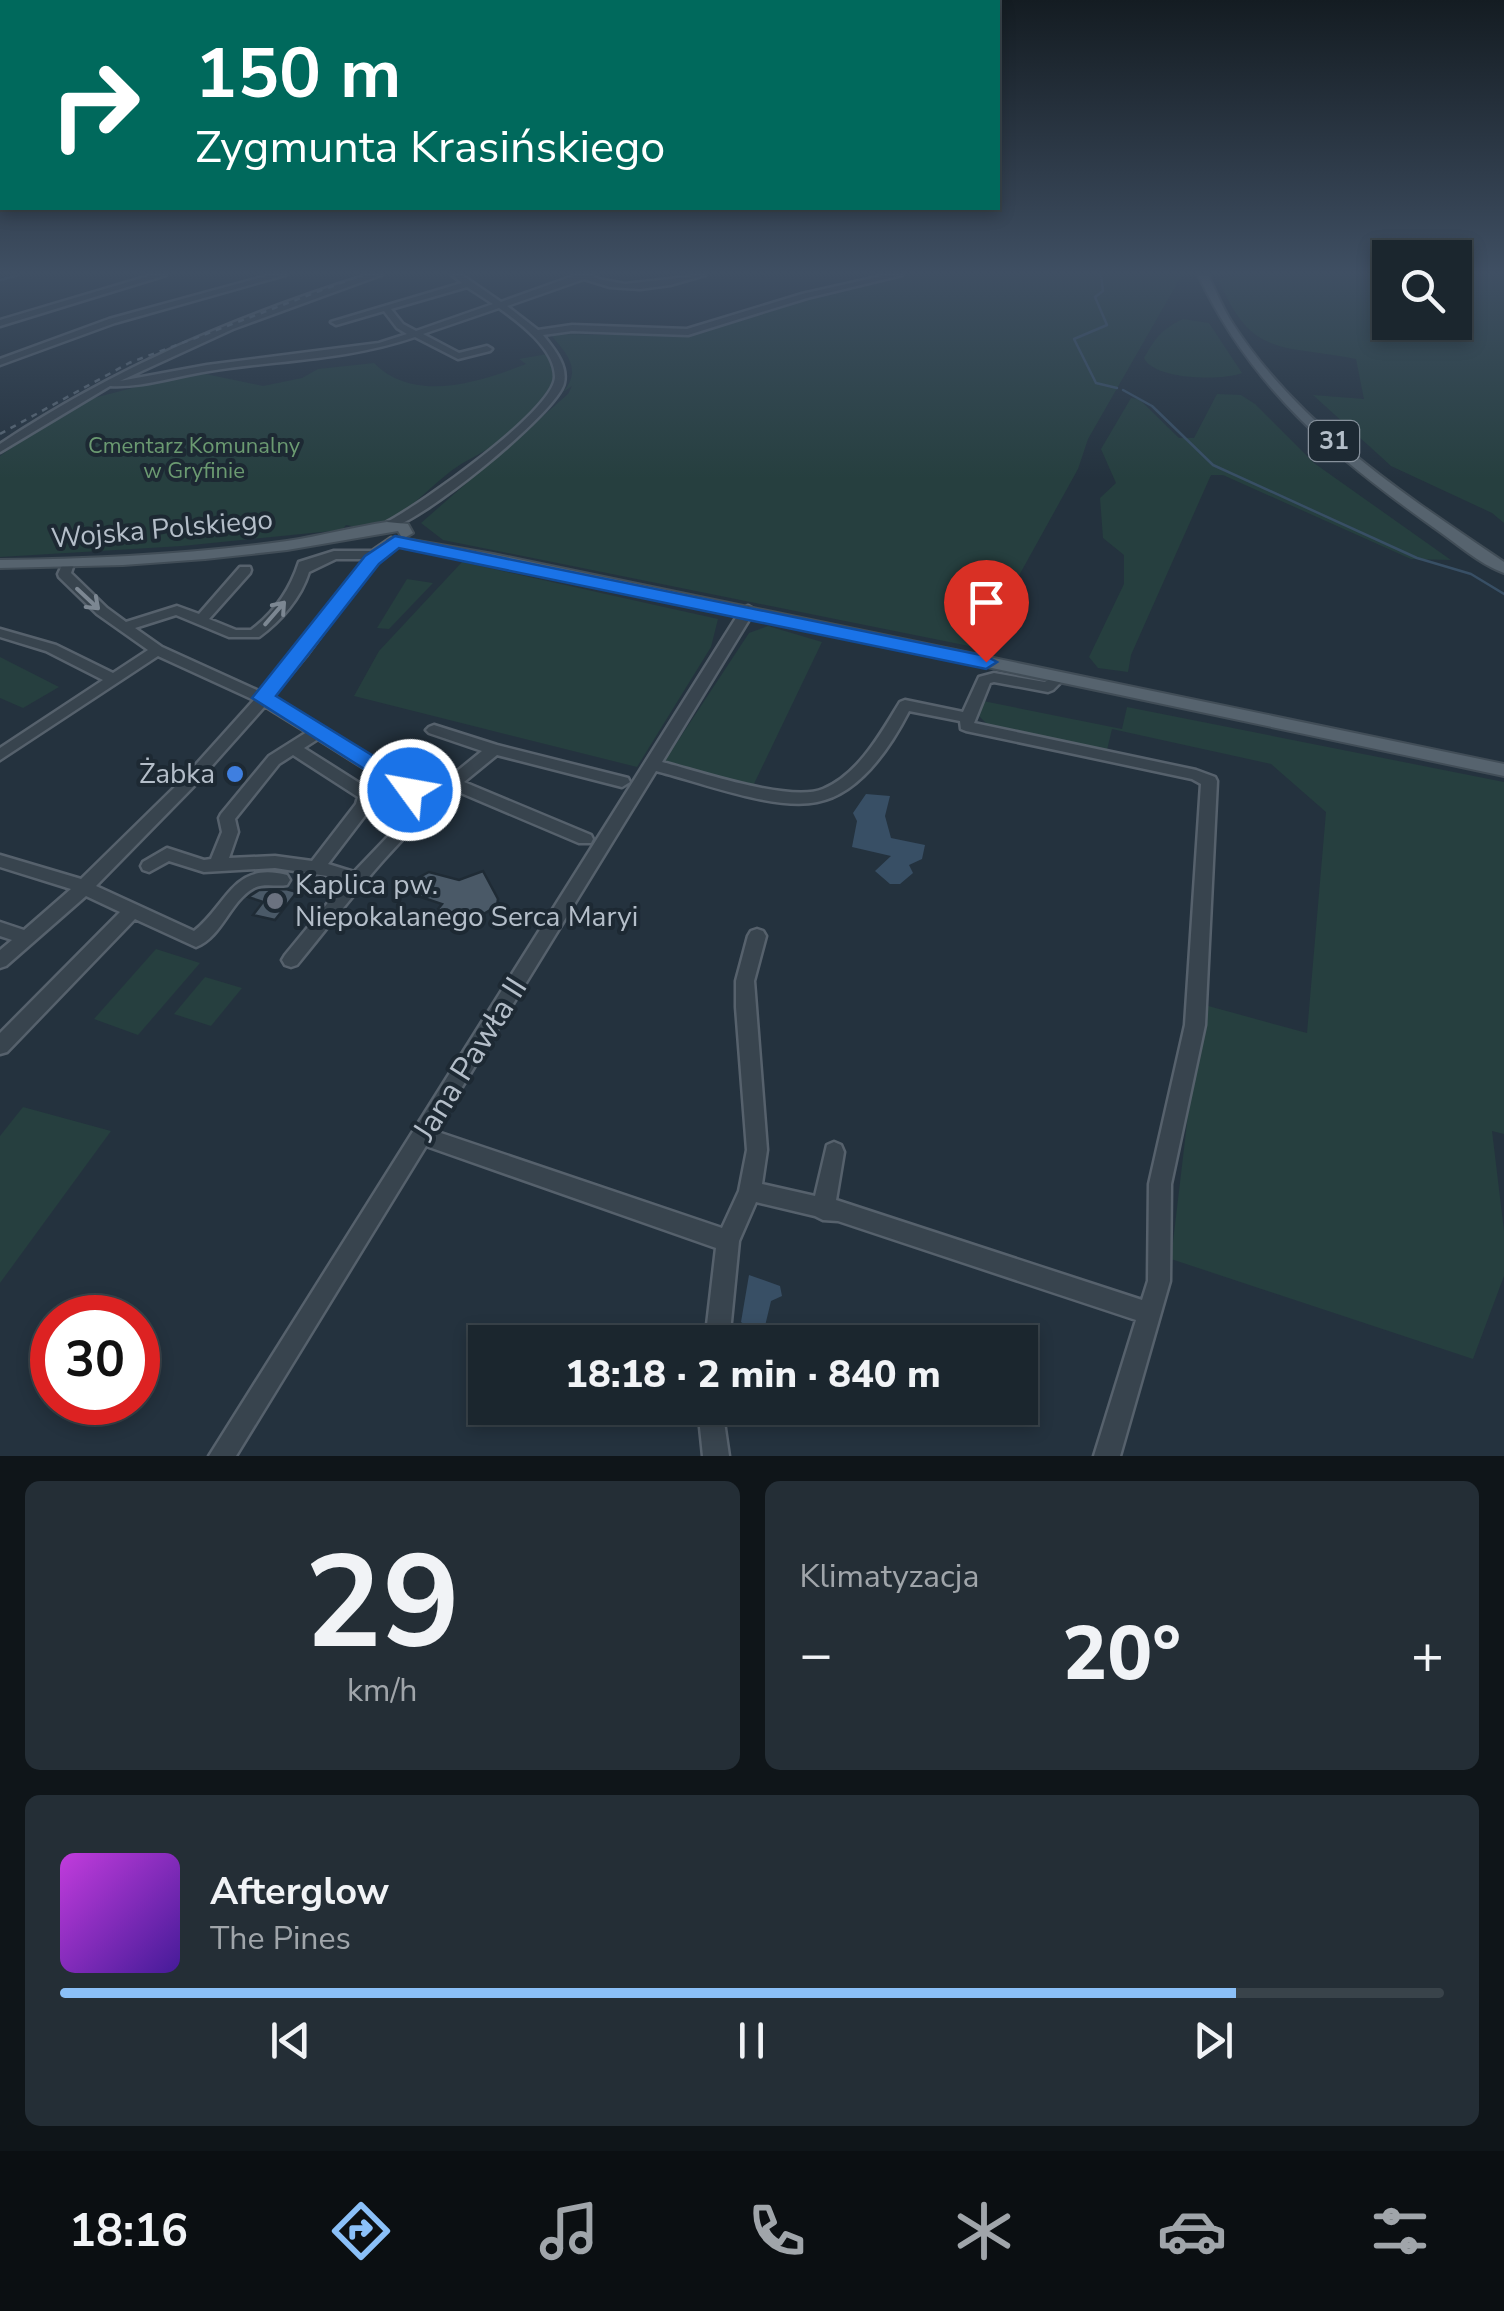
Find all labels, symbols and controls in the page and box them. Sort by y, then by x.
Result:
text: 150 m [195,26,401,122]
icon: right [30,40,160,170]
text: Zygmunta Krasińskiego [195,117,665,178]
map controls [1372,240,1472,340]
button: search [1372,240,1472,340]
road number: 31 [1309,421,1359,461]
park label: Cmentarz Komunalny w Gryfinie [88,431,301,486]
street label: Wojska Polskiego [50,500,274,558]
pin [944,560,1029,663]
icon: arrive [959,575,1014,630]
one-way arrow [75,587,100,610]
one-way arrow [264,601,287,626]
position arrow [358,738,462,842]
place label: Żabka [139,755,215,793]
marker: Żabka [224,763,246,785]
place label: Kaplica pw. Niepokalanego Serca Maryi [295,866,638,936]
marker: Kaplica pw. Niepokalanego Serca Maryi [264,890,286,912]
street label: Jana Pawła II [402,969,537,1150]
speed limit sign: 30 [30,1295,160,1425]
text: 18:18 · 2 min · 840 m [565,1349,941,1400]
text: 29 [304,1515,460,1692]
text: Klimatyzacja [800,1555,979,1598]
text: 20° [1062,1603,1181,1705]
text: − [800,1617,833,1692]
text: + [1411,1617,1444,1692]
text: km/h [347,1669,418,1712]
text: Afterglow [210,1866,389,1917]
text: The Pines [210,1917,351,1960]
icon: previous [263,2013,318,2068]
icon: pause [724,2013,779,2068]
icon: next [1186,2013,1241,2068]
icon: directions [326,2196,396,2266]
icon: music [534,2196,604,2266]
icon: phone [742,2196,812,2266]
icon: climate [949,2196,1019,2266]
icon: car [1157,2196,1227,2266]
icon: filters [1365,2196,1435,2266]
text: 18:16 [69,2201,188,2262]

